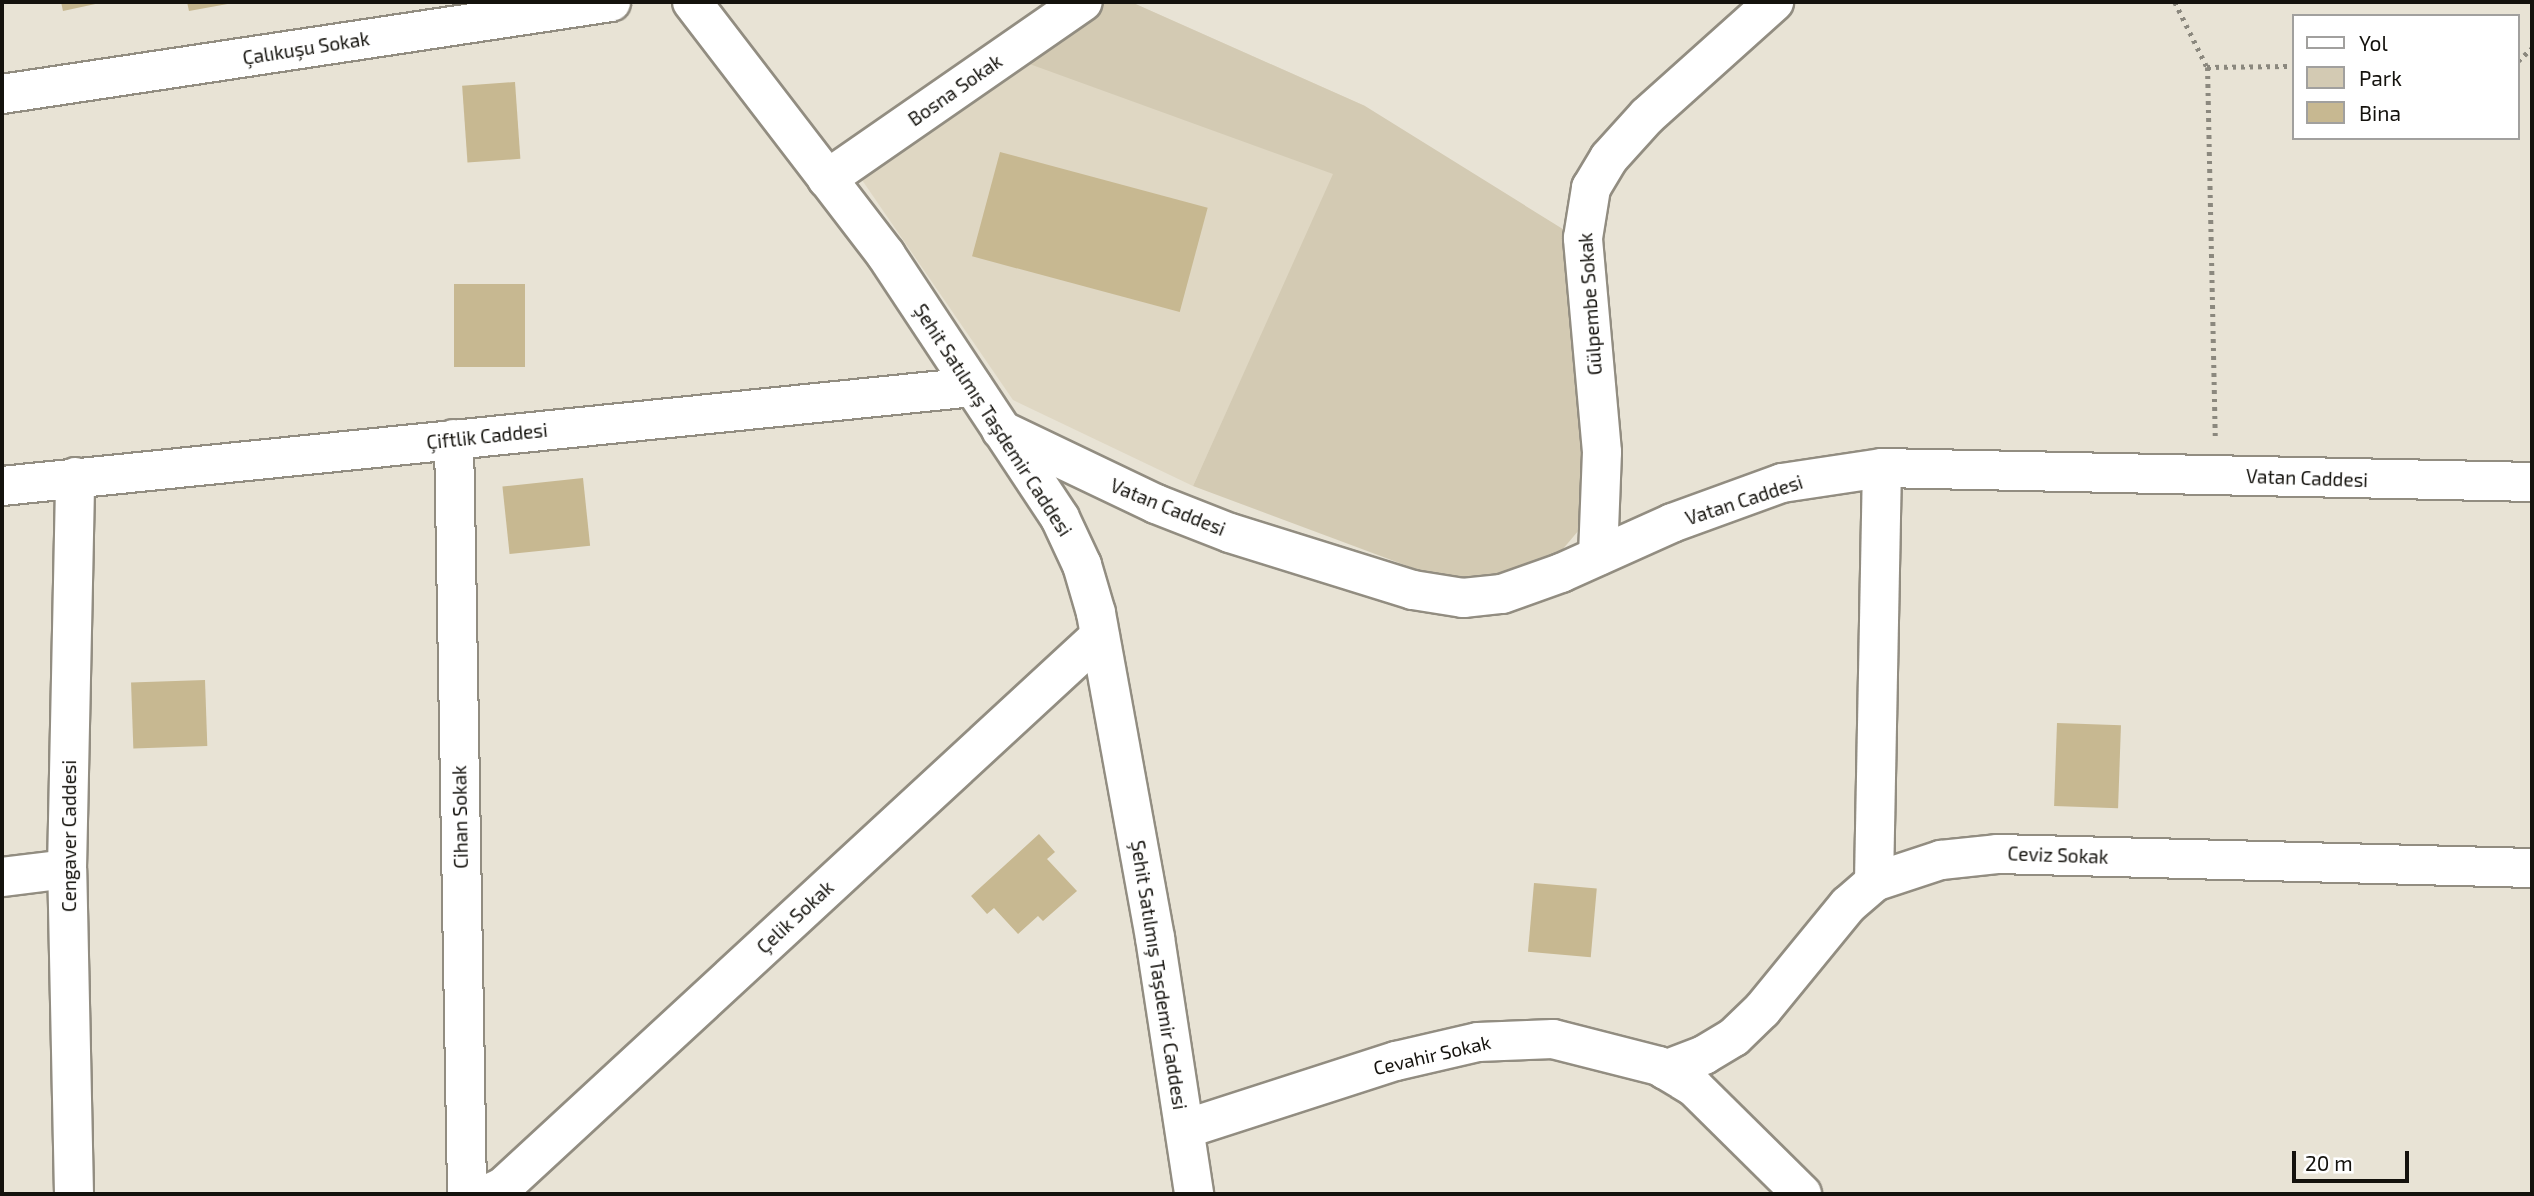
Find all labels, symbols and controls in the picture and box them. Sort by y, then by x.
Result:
legend [2292,14,2520,140]
street label: Çalıkuşu Sokak [241,27,371,69]
text: Yol [2359,30,2388,55]
street label: Bosna Sokak [904,49,1006,131]
text: Park [2359,65,2402,90]
text: Bina [2359,100,2401,125]
street label: Gülpembe Sokak [1574,232,1606,376]
street label: Şehit Satılmış Taşdemir Caddesi [909,299,1077,541]
street label: Çiftlik Caddesi [425,418,549,454]
street label: Vatan Caddesi [2246,464,2368,492]
street label: Vatan Caddesi [1682,470,1806,530]
street label: Vatan Caddesi [1107,474,1229,540]
street label: Cengaver Caddesi [58,760,80,912]
street label: Cihan Sokak [448,765,472,869]
street label: Şehit Satılmış Taşdemir Caddesi [1126,838,1192,1112]
street label: Ceviz Sokak [2007,842,2109,868]
street label: Çelik Sokak [752,876,838,958]
street label: Cevahir Sokak [1371,1030,1493,1080]
scale bar [2296,1136,2413,1180]
text: 20 m [2305,1150,2353,1175]

